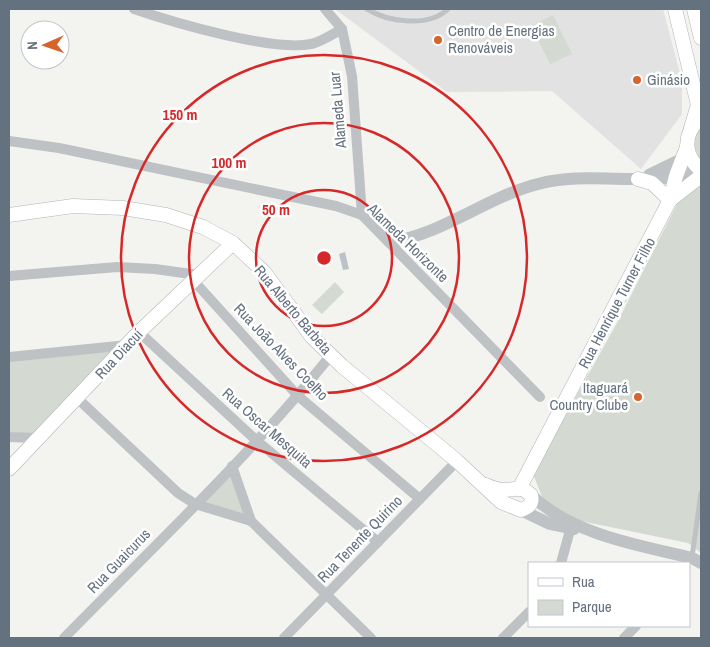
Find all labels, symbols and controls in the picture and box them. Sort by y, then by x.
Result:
north arrow [20,20,70,70]
place label: Centro de Energias Renováveis [448,20,555,58]
marker: Centro de Energias Renováveis [432,34,444,46]
text: N [23,41,41,50]
place label: Ginásio [647,69,690,90]
street label: Alameda Luar [324,71,351,150]
marker: Ginásio [631,74,643,86]
text: 150 m [163,104,197,125]
text: 100 m [212,152,246,173]
street label: Alameda Horizonte [362,198,454,287]
text: 50 m [262,199,290,220]
street label: Rua Henrique Turner Filho [573,233,660,372]
centre of rings [315,249,333,267]
street label: Rua Alberto Barbeta [250,260,337,359]
street label: Rua João Alves Coelho [229,298,333,405]
street label: Rua Diacuí [90,324,148,383]
place label: Itaguará Country Clube [549,377,628,415]
street label: Rua Oscar Mesquita [218,383,317,473]
marker: Itaguará Country Clube [632,391,644,403]
street label: Rua Tenente Quirino [312,490,407,587]
street label: Rua Guaicurus [82,524,155,598]
legend [528,562,690,627]
text: Rua [572,571,595,592]
text: Parque [572,596,612,617]

